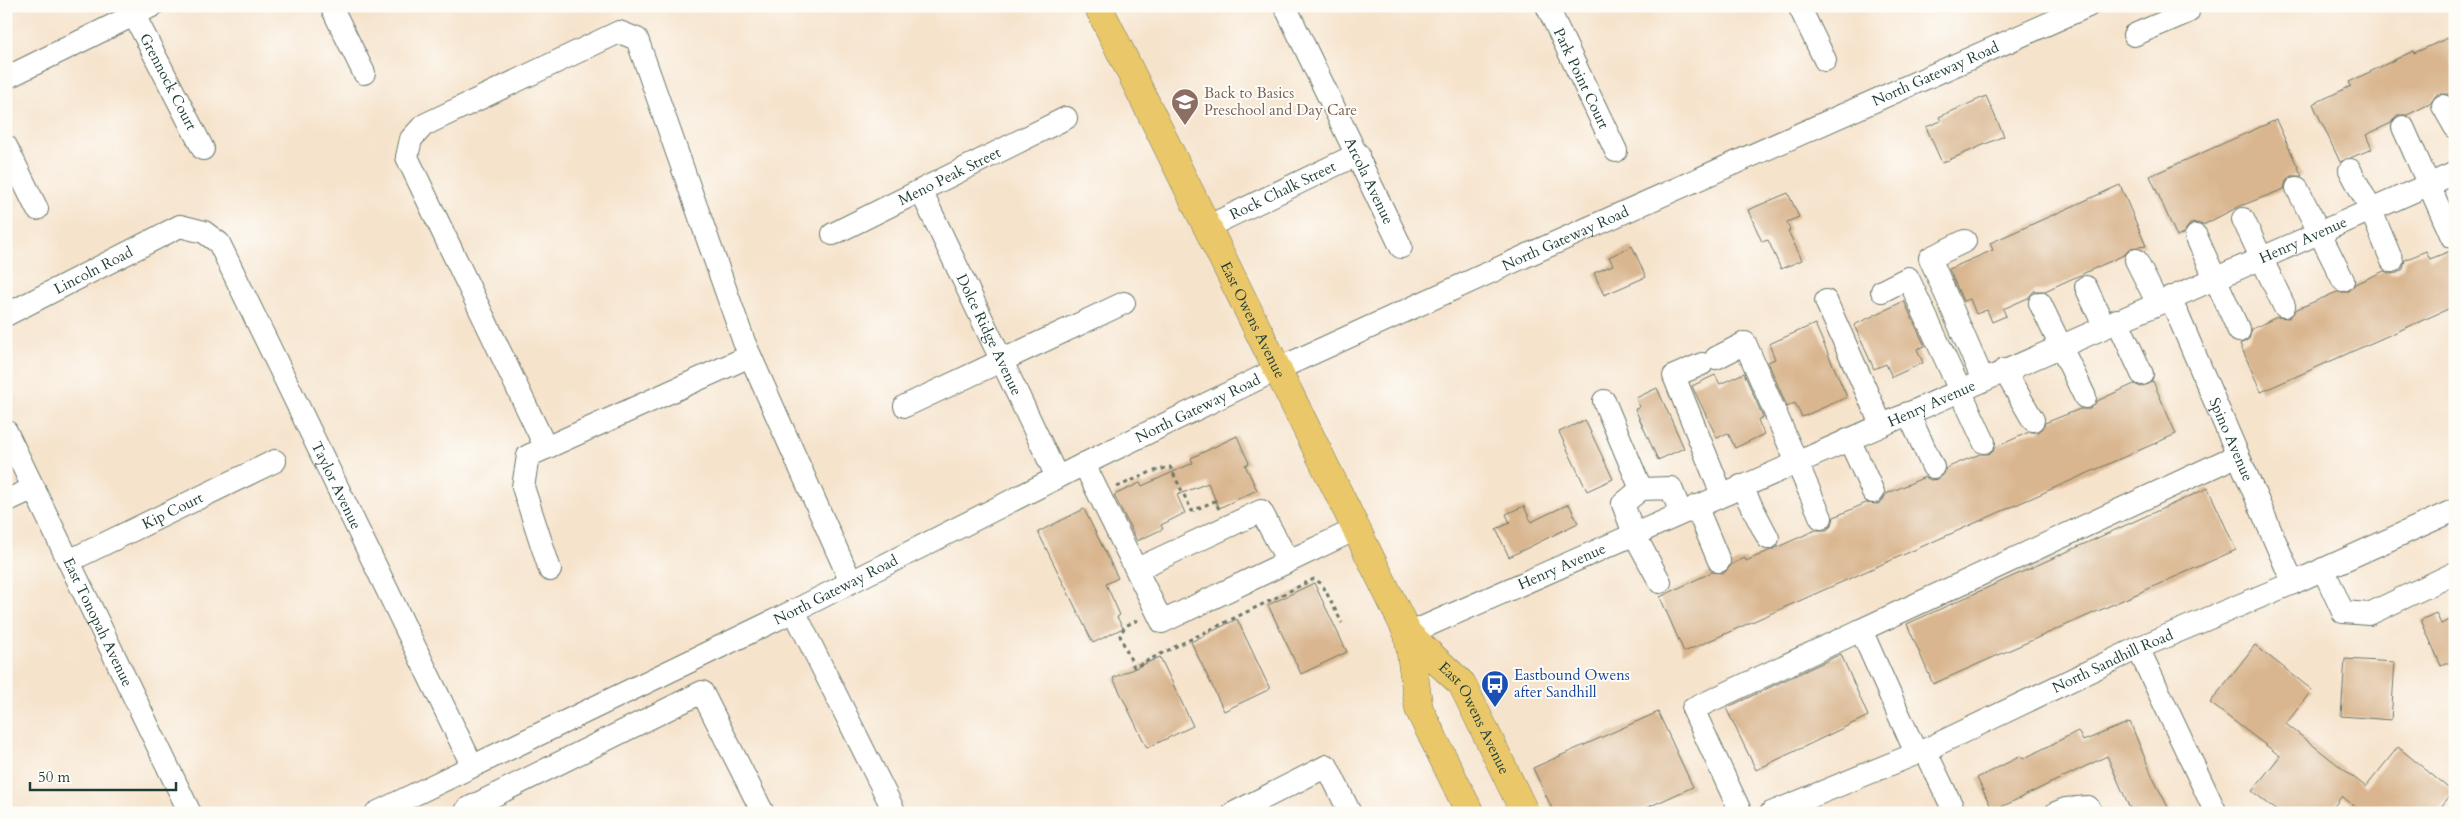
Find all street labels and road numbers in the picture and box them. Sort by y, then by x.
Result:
street label: Park Point Court [1549,25,1614,132]
street label: Grennock Court [135,30,202,134]
street label: North Gateway Road [1869,37,2002,111]
street label: Arcola Avenue [1340,134,1399,228]
street label: Meno Peak Street [895,142,1004,210]
street label: Rock Chalk Street [1226,156,1339,225]
street label: North Gateway Road [1499,201,1632,275]
street label: Henry Avenue [2256,212,2350,268]
street label: Lincoln Road [50,242,136,299]
street label: East Owens Avenue [1216,258,1290,382]
street label: Dolce Ridge Avenue [952,271,1027,399]
street label: North Gateway Road [1132,369,1264,447]
street label: Henry Avenue [1884,375,1979,432]
street label: Spino Avenue [2204,395,2258,484]
street label: Taylor Avenue [307,438,366,533]
street label: Kip Court [139,487,206,534]
street label: Henry Avenue [1515,538,1609,594]
street label: North Gateway Road [770,550,901,629]
street label: East Tonopah Avenue [58,554,138,690]
street label: North Sandhill Road [2049,624,2176,698]
street label: East Owens Avenue [1434,657,1515,778]

